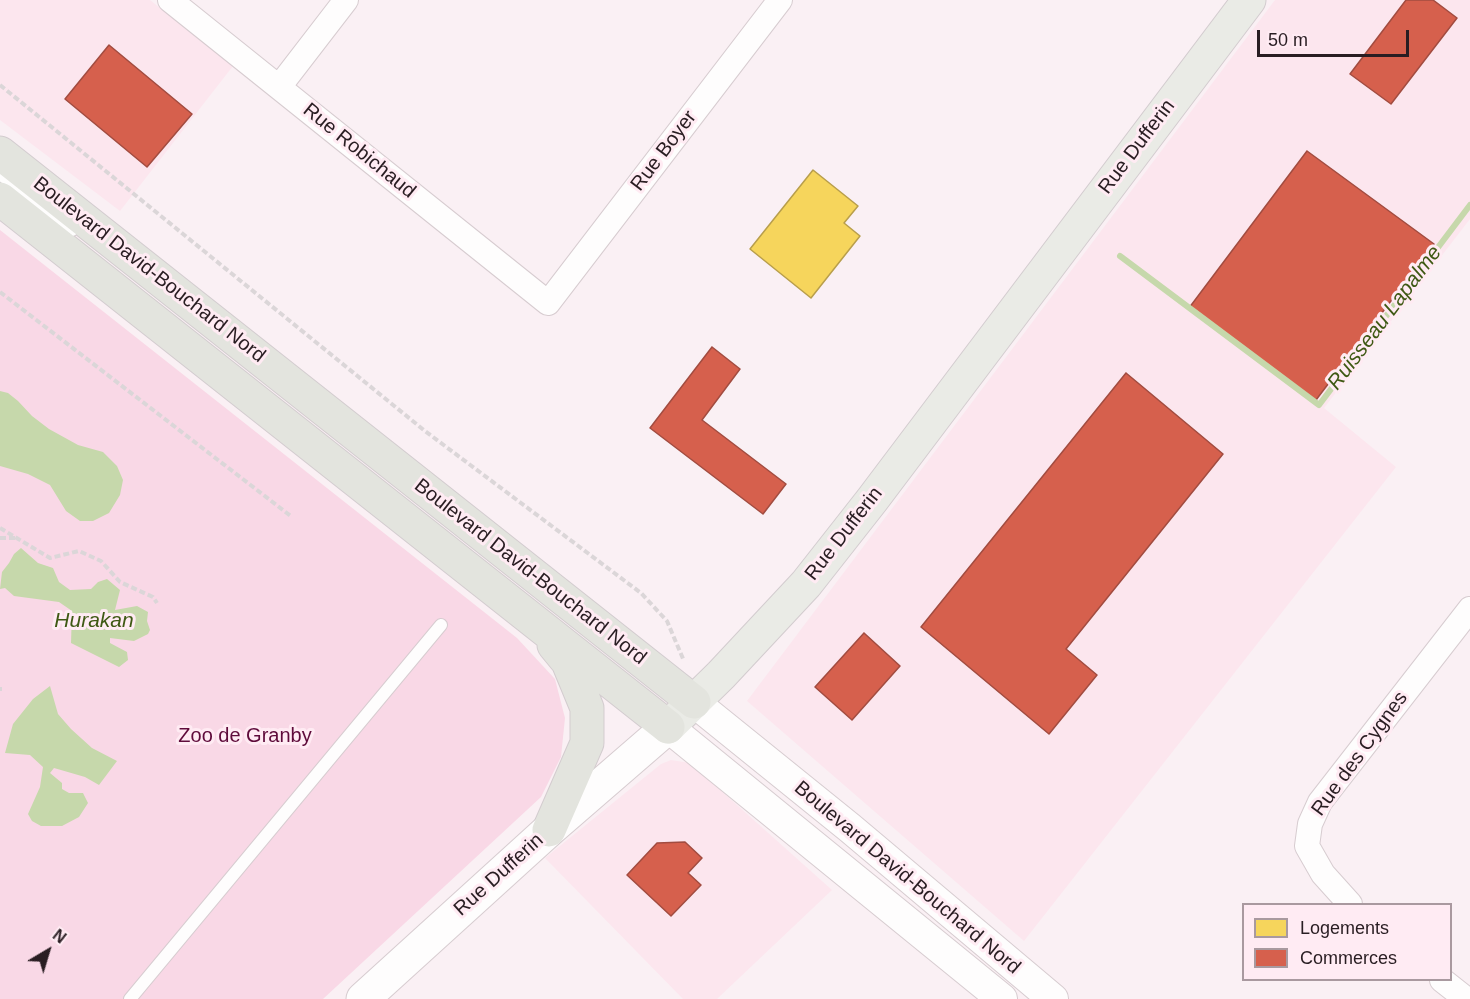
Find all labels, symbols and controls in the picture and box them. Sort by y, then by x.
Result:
scale bar [1260,18,1412,56]
text: 50 m [1268,30,1308,50]
street label: Rue Dufferin [1094,95,1180,199]
street label: Rue Robichaud [298,98,420,204]
street label: Rue Boyer [626,106,702,196]
street label: Boulevard David-Bouchard Nord [28,172,270,368]
water label: Ruisseau Lapalme [1323,241,1447,395]
street label: Boulevard David-Bouchard Nord [409,474,651,670]
street label: Rue Dufferin [800,483,888,585]
water label: Hurakan [54,608,134,634]
street label: Rue des Cygnes [1307,687,1413,821]
park label: Zoo de Granby [178,724,312,748]
street label: Boulevard David-Bouchard Nord [789,776,1025,980]
street label: Rue Dufferin [449,829,549,921]
legend [1242,903,1452,981]
text: Logements [1300,918,1389,938]
north arrow [18,921,78,981]
text: N [50,926,69,947]
text: Commerces [1300,948,1397,968]

